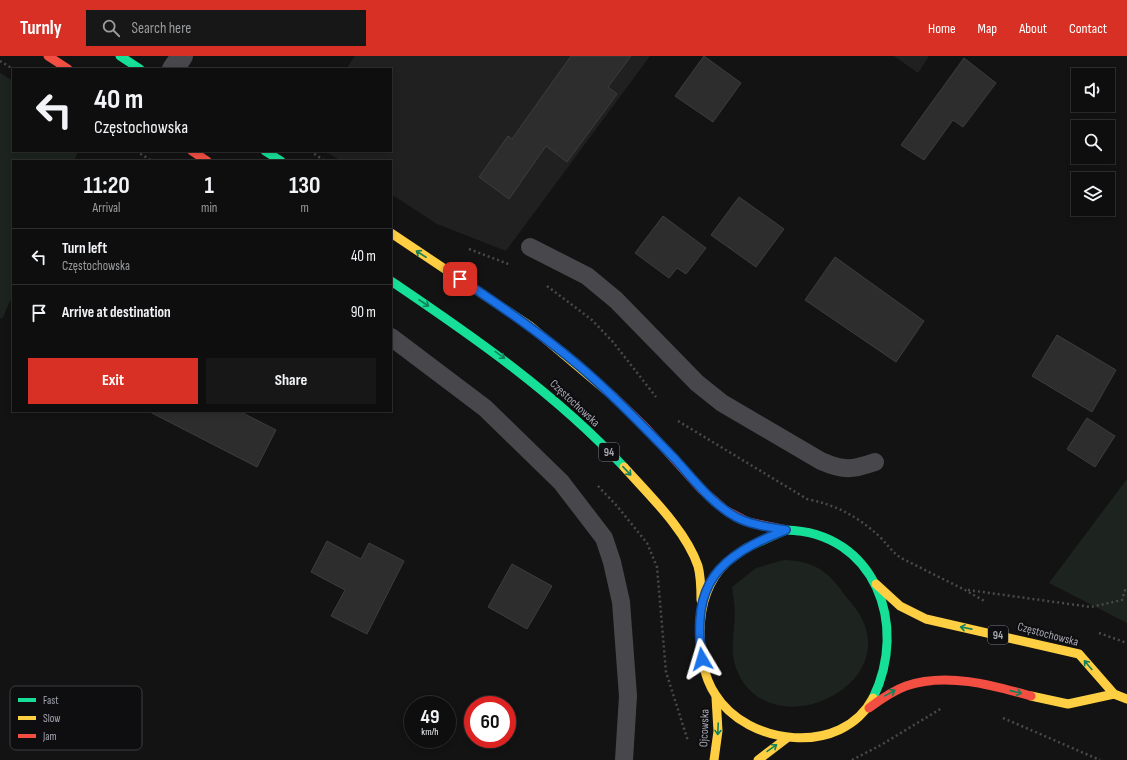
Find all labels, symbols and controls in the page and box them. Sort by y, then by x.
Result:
search box [86,10,366,46]
text: Turnly [20,17,62,40]
icon: search [100,17,122,39]
text: Search here [132,19,191,38]
text: Home [928,20,956,37]
text: Map [978,20,997,37]
text: About [1019,20,1047,37]
text: Contact [1069,20,1107,37]
map controls [1071,68,1115,216]
button: sound [1071,68,1115,112]
text: 40 m [94,83,143,116]
icon: left [28,84,80,136]
text: Częstochowska [94,117,188,138]
button: search [1071,120,1115,164]
text: 11:20 [83,171,130,200]
text: 1 [205,171,214,200]
text: 130 [289,171,320,200]
button: layers [1071,172,1115,216]
text: Arrival [93,200,121,216]
text: min [201,200,217,216]
text: m [301,200,309,216]
text: Turn left [62,239,107,258]
icon: left [28,246,50,268]
text: 40 m [351,247,376,266]
one-way arrow [416,249,427,258]
text: Częstochowska [62,258,130,274]
pin [443,262,477,296]
icon: arrive [449,268,471,290]
one-way arrow [418,299,429,307]
icon: arrive [28,302,50,324]
text: Arrive at destination [62,303,171,322]
text: 90 m [351,303,376,322]
one-way arrow [494,351,505,360]
button: Exit [28,358,198,404]
button: Share [206,358,376,404]
street label: Częstochowska [547,376,603,430]
road number: 94 [599,443,619,461]
one-way arrow [622,466,632,476]
street label: Częstochowska [1016,619,1080,650]
one-way arrow [960,624,973,632]
road number: 94 [988,626,1008,644]
position arrow [681,638,723,680]
one-way arrow [1084,659,1093,670]
legend [10,686,142,750]
one-way arrow [1009,688,1022,696]
one-way arrow [884,689,896,697]
text: Fast [43,694,59,707]
speed limit sign: 60 [464,696,516,748]
text: 49 [421,705,439,729]
street label: Ojcowska [696,708,713,747]
text: Slow [43,712,60,725]
one-way arrow [714,722,721,735]
text: km/h [421,726,439,738]
text: Jam [42,730,57,743]
one-way arrow [766,744,777,753]

